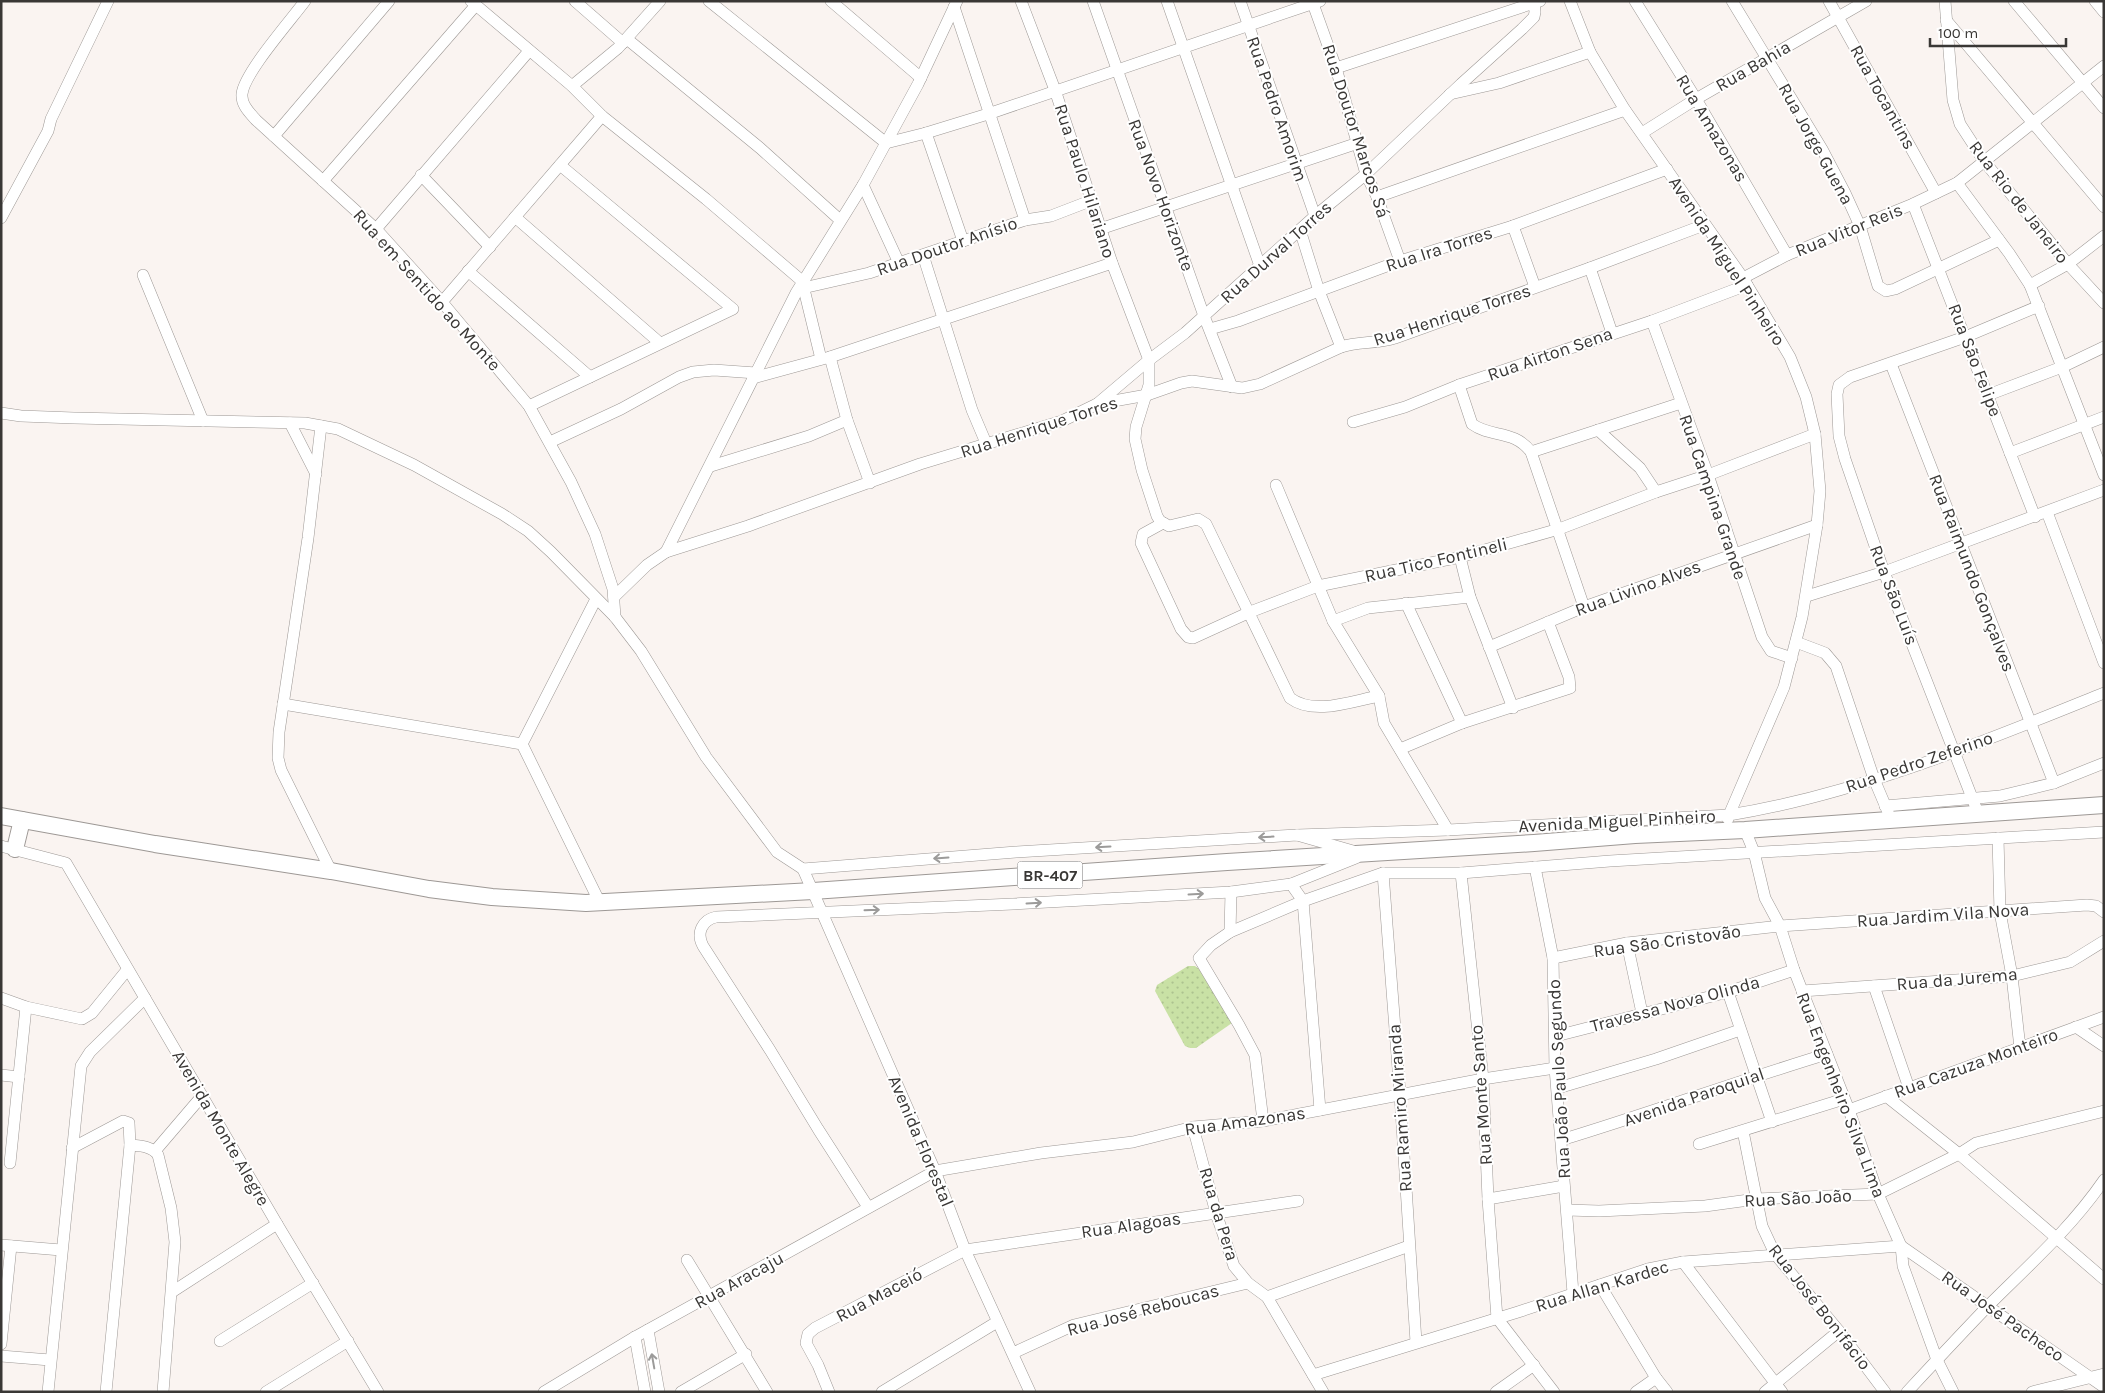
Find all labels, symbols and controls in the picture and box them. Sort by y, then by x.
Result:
scale bar [1930,15,2066,47]
text: 100 m [1938,24,1978,42]
street label: Rua Pedro Amorim [1242,33,1312,185]
street label: Rua Bahia [1711,36,1795,96]
street label: Rua Doutor Marcos Sá [1318,41,1394,221]
street label: Rua Tocantins [1845,41,1921,153]
street label: Rua Amazonas [1671,70,1753,186]
street label: Rua Jorge Guena [1774,79,1858,209]
street label: Rua Paulo Hilariano [1050,101,1120,261]
street label: Rua Novo Horizonte [1123,116,1199,274]
street label: Rua Rio de Janeiro [1964,136,2074,268]
street label: Avenida Miguel Pinheiro [1664,172,1790,350]
street label: Rua Durval Torres [1216,196,1336,308]
street label: Rua Vitor Reis [1792,198,1906,262]
street label: Rua em Sentido ao Monte [348,204,506,376]
street label: Rua Doutor Anísio [874,212,1020,280]
street label: Rua Ira Torres [1383,221,1495,277]
street label: Rua Henrique Torres [1371,279,1533,351]
street label: Rua São Felipe [1943,300,2007,420]
street label: Rua Airton Sena [1485,322,1615,386]
street label: Rua Henrique Torres [958,391,1120,463]
street label: Rua Campina Grande [1674,411,1752,583]
street label: Rua Raimundo Gonçalves [1924,471,2020,675]
street label: Rua Tico Fontineli [1362,533,1510,587]
street label: Rua São Luís [1865,542,1923,648]
street label: Rua Livino Alves [1572,555,1704,621]
street label: Rua Pedro Zeferino [1842,726,1996,798]
street label: Avenida Miguel Pinheiro [1518,805,1716,837]
one-way arrow [1258,833,1274,842]
one-way arrow [1096,843,1112,852]
one-way arrow [933,853,949,862]
road number: BR-407 [1018,862,1082,888]
one-way arrow [1188,890,1204,899]
street label: Rua Jardim Vila Nova [1856,898,2030,932]
one-way arrow [1026,899,1042,908]
one-way arrow [864,905,880,914]
street label: Rua São Cristovão [1592,920,1742,962]
street label: Rua da Jurema [1895,963,2019,995]
street label: Travessa Nova Olinda [1588,971,1762,1037]
street label: Rua João Paulo Segundo [1543,979,1575,1179]
street label: Rua Engenheiro Silva Lima [1792,989,1890,1201]
street label: Rua Ramiro Miranda [1383,1023,1417,1193]
street label: Rua Cazuza Monteiro [1891,1023,2061,1103]
street label: Rua Monte Santo [1465,1024,1497,1166]
street label: Avenida Monte Alegre [167,1046,275,1210]
street label: Avenida Paroquial [1621,1063,1767,1131]
street label: Avenida Florestal [883,1072,959,1210]
street label: Rua Amazonas [1183,1102,1307,1140]
street label: Rua da Pera [1194,1165,1244,1263]
street label: Rua São João [1744,1184,1852,1212]
street label: Rua Alagoas [1080,1207,1182,1243]
street label: Rua José Bonifácio [1764,1240,1876,1374]
street label: Rua Aracaju [691,1246,787,1314]
street label: Rua Allan Kardec [1533,1255,1671,1317]
street label: Rua Maceió [832,1263,926,1327]
street label: Rua José Pacheco [1937,1266,2069,1366]
street label: Rua José Reboucas [1065,1279,1221,1341]
one-way arrow [648,1353,658,1369]

